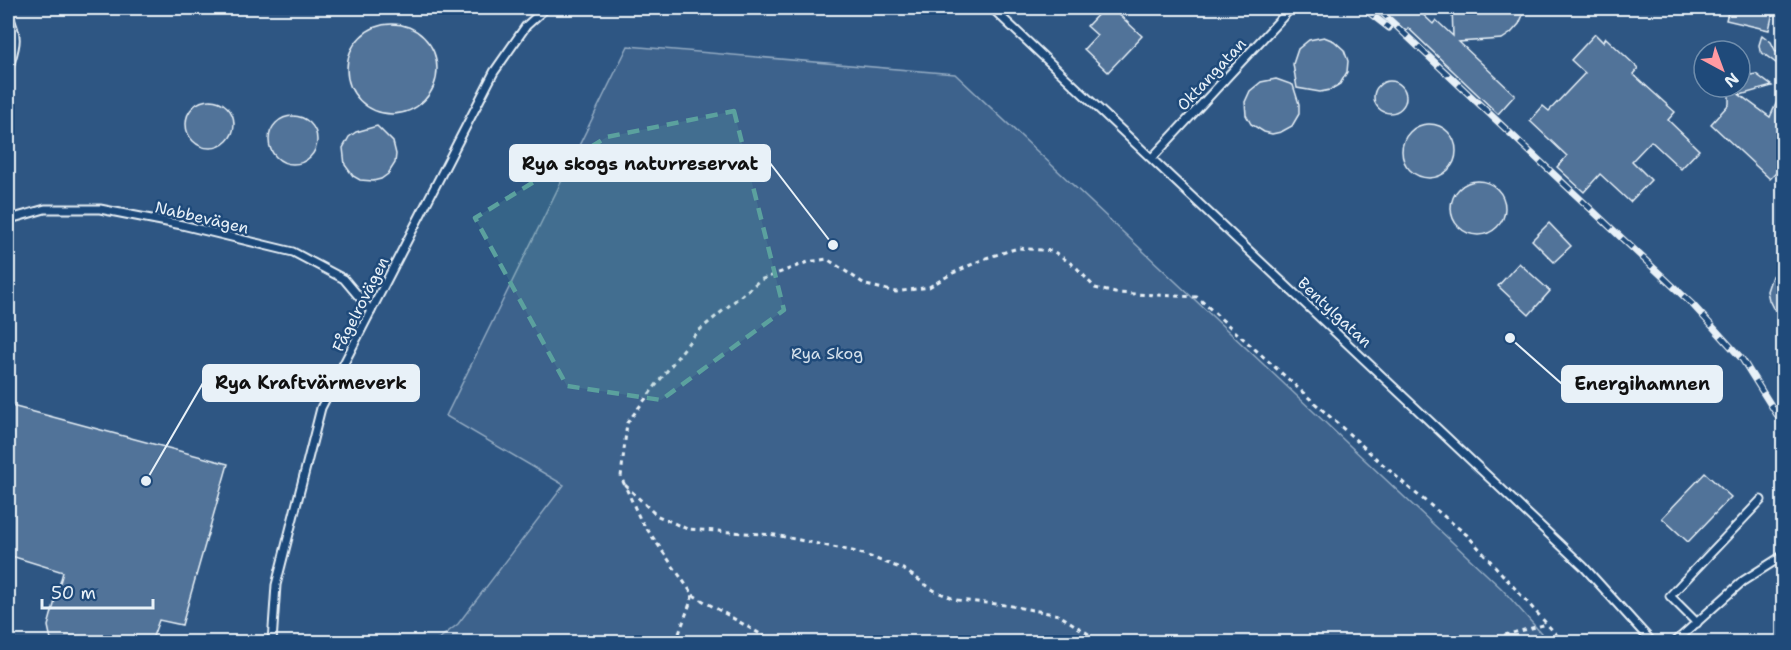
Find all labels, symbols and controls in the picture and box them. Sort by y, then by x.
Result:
street label: Oktangatan [1172,33,1251,115]
north arrow [1692,39,1752,99]
text: N [1720,68,1743,92]
callout: Rya skogs naturreservat [510,145,770,181]
text: Rya skogs naturreservat [522,152,758,176]
street label: Nabbevägen [153,196,251,239]
street label: Fågelrovägen [327,253,393,355]
street label: Bentylgatan [1293,273,1376,352]
park label: Rya Skog [791,343,863,364]
callout: Rya Kraftvärmeverk [203,365,419,401]
callout: Energihamnen [1562,366,1722,402]
text: Rya Kraftvärmeverk [215,371,407,395]
text: Energihamnen [1574,372,1710,396]
scale bar [42,572,153,610]
text: 50 m [51,581,96,605]

